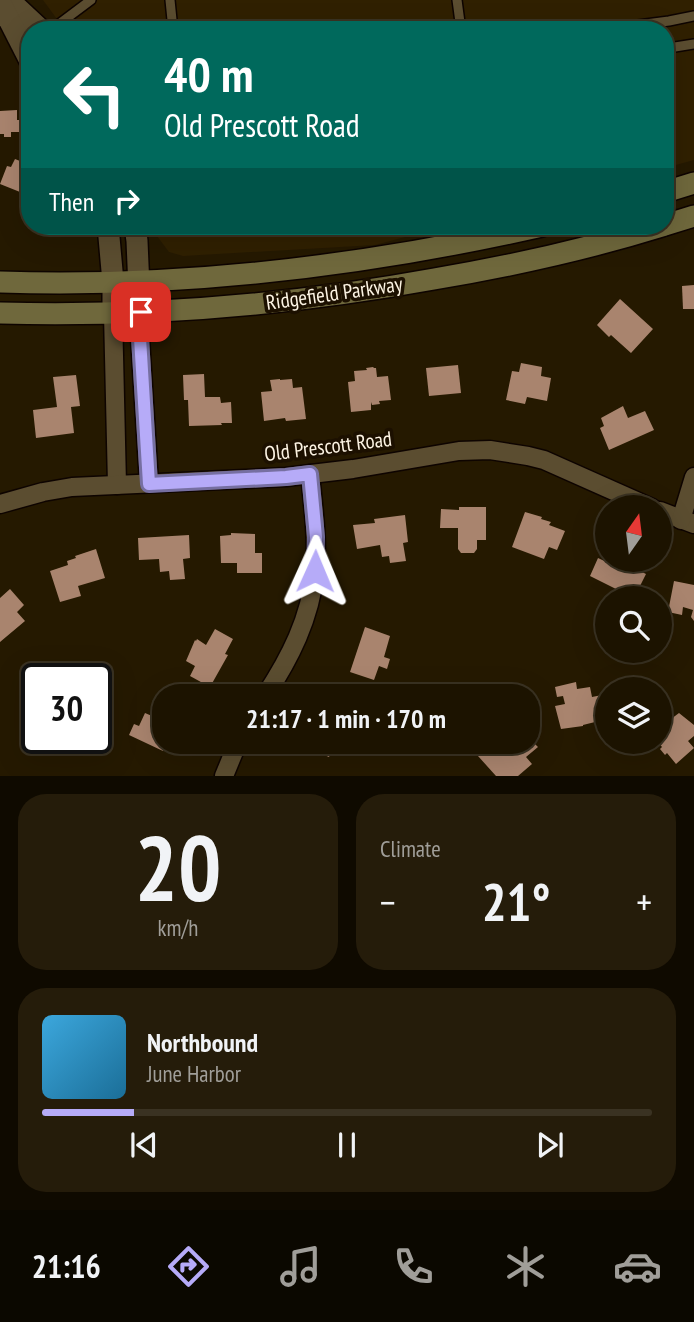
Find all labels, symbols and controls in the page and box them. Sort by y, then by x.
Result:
text: 40 m [164,42,253,106]
icon: left [49,49,140,140]
text: Old Prescott Road [164,104,360,146]
icon: right [108,182,146,220]
text: Then [49,185,94,218]
street label: Ridgefield Parkway [264,270,404,316]
pin [111,282,171,342]
icon: arrive [122,293,160,331]
street label: Old Prescott Road [263,425,393,467]
north arrow [595,495,672,572]
map controls [595,495,672,754]
position arrow [278,534,352,608]
button: search [595,586,672,663]
speed limit sign: 30 [21,663,112,754]
button: layers [595,677,672,754]
text: 21:17 · 1 min · 170 m [246,702,446,735]
text: 20 [135,808,222,926]
text: Climate [380,834,441,863]
text: 21° [482,868,550,935]
text: − [380,877,396,926]
text: + [636,877,652,926]
text: km/h [158,913,198,942]
text: Northbound [147,1026,258,1059]
text: June Harbor [147,1059,241,1088]
icon: previous [125,1126,163,1164]
icon: pause [328,1126,366,1164]
icon: next [531,1126,569,1164]
icon: directions [164,1242,213,1291]
icon: music [276,1242,325,1291]
icon: phone [389,1242,438,1291]
icon: climate [501,1242,550,1291]
icon: car [613,1242,662,1291]
text: 21:16 [32,1245,101,1287]

